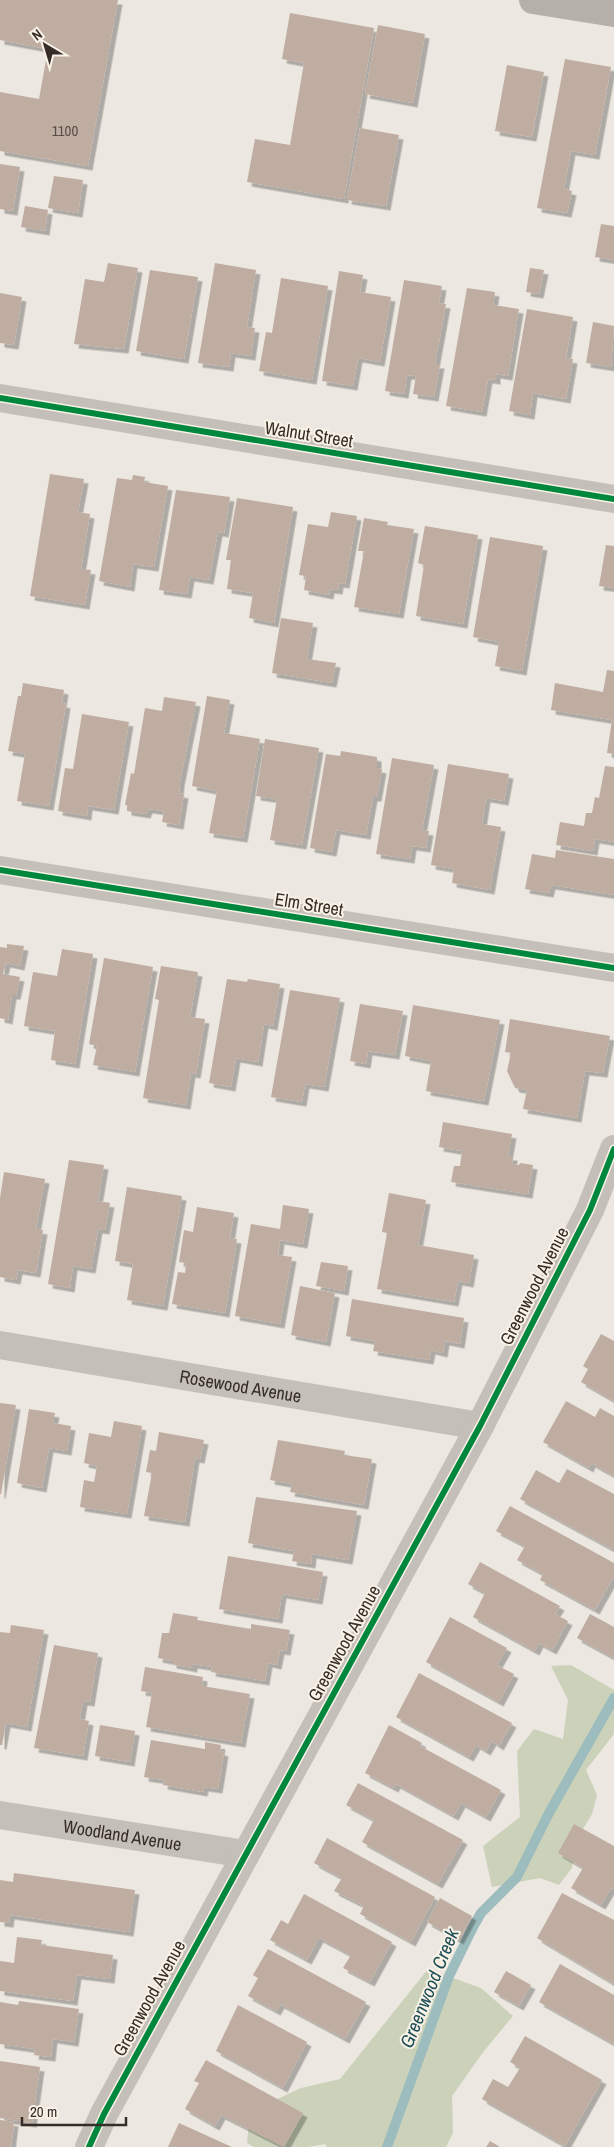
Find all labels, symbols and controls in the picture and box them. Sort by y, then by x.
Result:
north arrow [20,20,70,70]
text: N [28,25,46,44]
house number: 1100 [52,120,78,141]
street label: Walnut Street [263,415,355,453]
street label: Elm Street [273,886,345,922]
street label: Greenwood Avenue [493,1223,575,1349]
street label: Rosewood Avenue [178,1363,303,1408]
street label: Greenwood Avenue [302,1580,386,1706]
street label: Woodland Avenue [62,1813,183,1856]
water label: Greenwood Creek [393,1923,465,2051]
street label: Greenwood Avenue [107,1935,191,2061]
scale bar [22,2094,126,2126]
text: 20 m [30,2101,57,2122]

